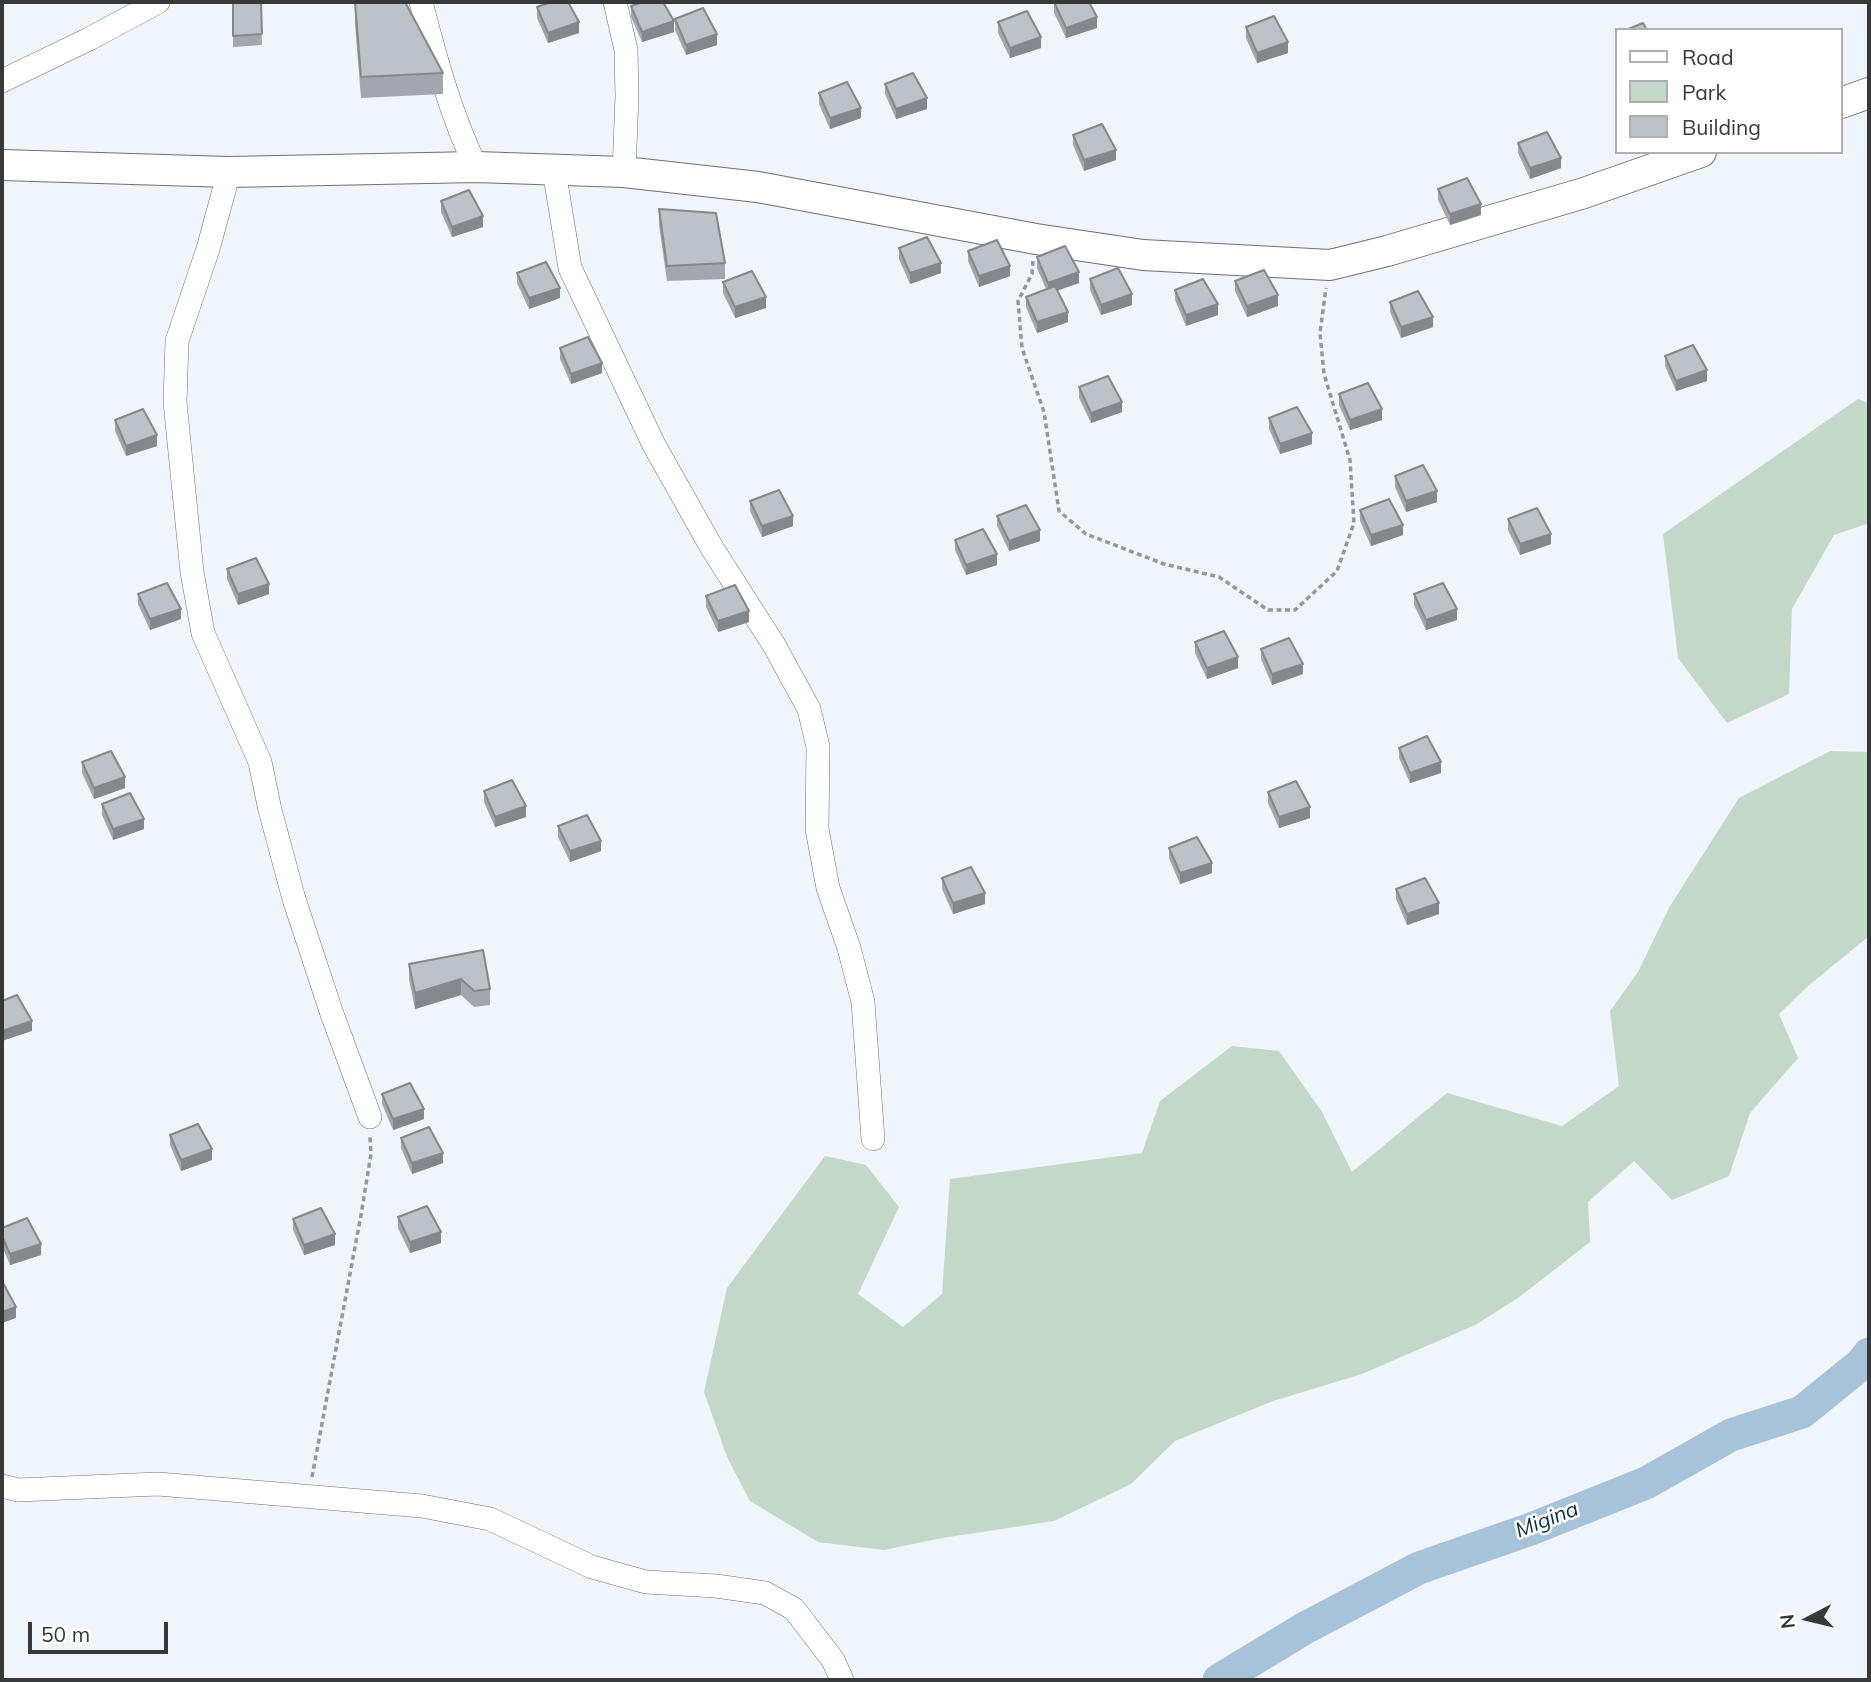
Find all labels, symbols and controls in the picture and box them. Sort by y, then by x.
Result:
legend [1616,28,1843,154]
text: Road [1682,44,1733,70]
text: Park [1682,79,1726,105]
text: Building [1682,114,1761,140]
water label: Migina [1512,1496,1582,1544]
north arrow [1773,1584,1843,1654]
scale bar [32,1608,172,1652]
text: N [1774,1613,1800,1630]
text: 50 m [41,1621,90,1647]

